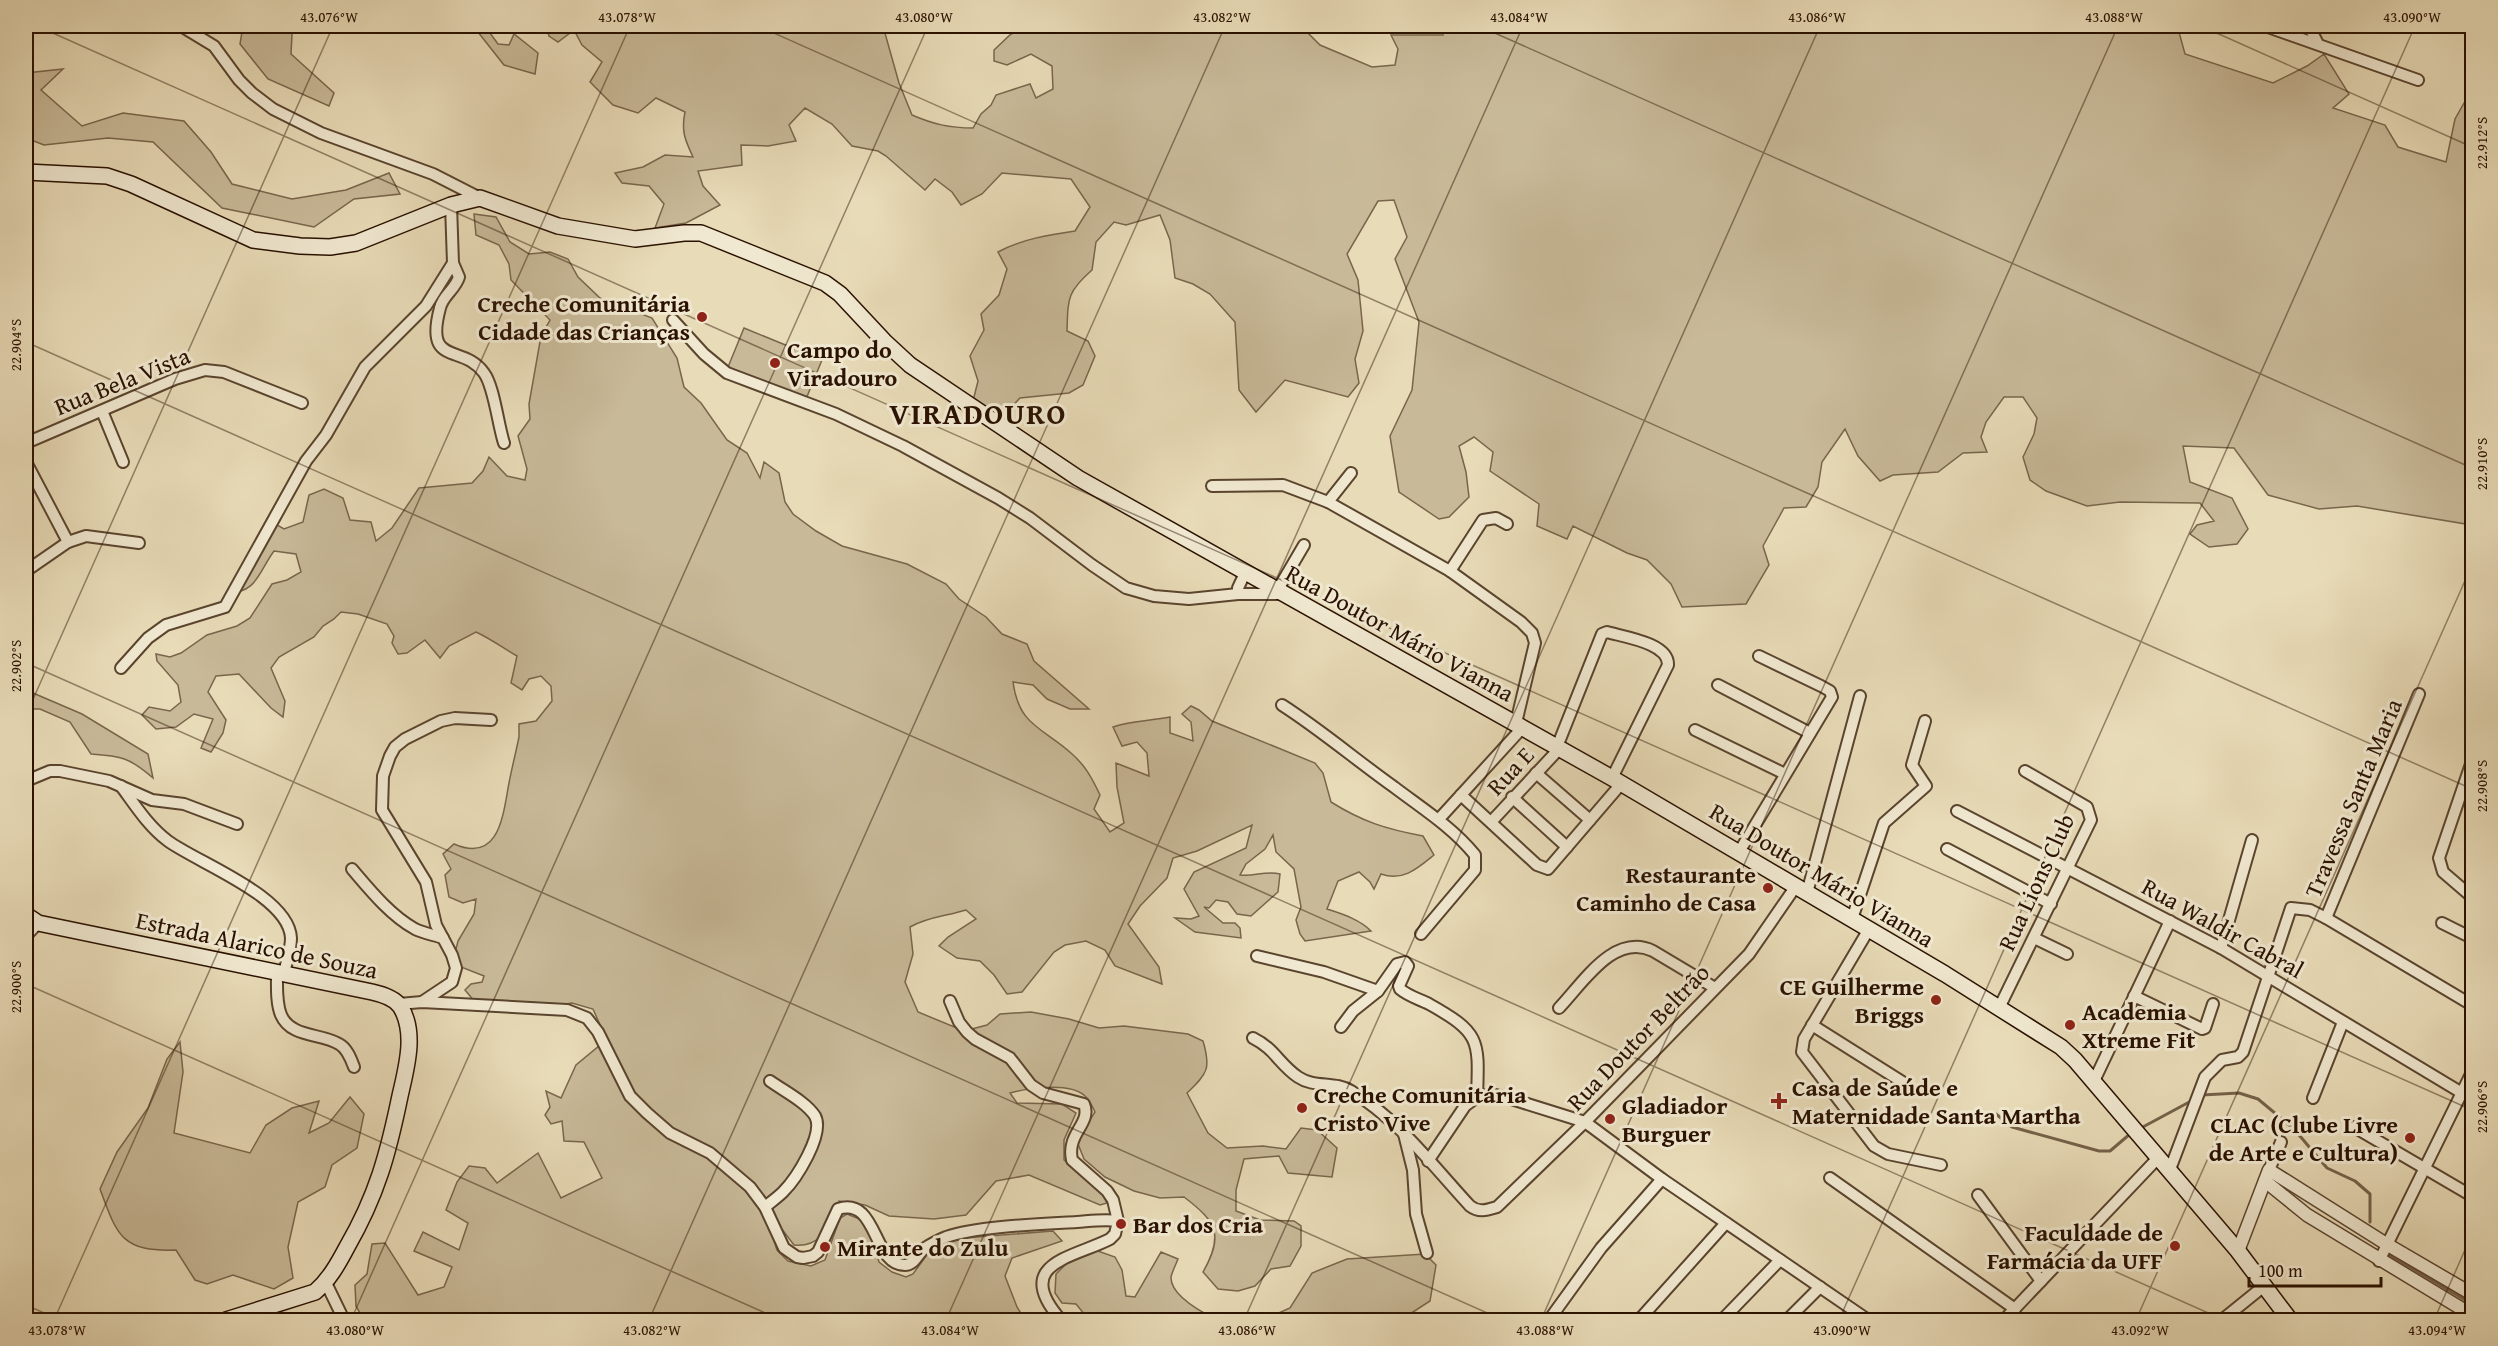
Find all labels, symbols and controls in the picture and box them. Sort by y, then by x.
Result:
text: 43.076°W [300,6,358,27]
text: 43.078°W [598,6,656,27]
text: 43.080°W [895,6,953,27]
text: 43.082°W [1193,6,1251,27]
text: 43.084°W [1490,6,1548,27]
text: 43.086°W [1788,6,1846,27]
text: 43.088°W [2085,6,2143,27]
text: 43.090°W [2383,6,2441,27]
text: 22.912°S [2471,117,2492,169]
place label: Creche Comunitária Cidade das Crianças [478,286,691,349]
marker: Creche Comunitária Cidade das Crianças [695,310,709,324]
text: 22.904°S [5,319,26,371]
place label: Campo do Viradouro [787,332,898,395]
street label: Rua Bela Vista [49,338,196,424]
marker: Campo do Viradouro [768,356,782,370]
district label: VIRADOURO [889,391,1067,435]
text: 22.910°S [2471,438,2492,490]
street label: Rua Doutor Mário Vianna [1279,556,1521,711]
text: 22.902°S [5,640,26,692]
street label: Travessa Santa Maria [2295,693,2411,903]
street label: Rua E [1478,739,1542,803]
text: 22.908°S [2471,760,2492,812]
street label: Rua Doutor Mário Vianna [1703,794,1941,956]
street label: Rua Lions Club [1989,808,2083,956]
place label: Restaurante Caminho de Casa [1576,857,1757,920]
street label: Rua Waldir Cabral [2136,869,2311,987]
marker: Restaurante Caminho de Casa [1761,881,1775,895]
street label: Estrada Alarico de Souza [133,902,382,988]
street label: Rua Doutor Beltrão [1558,956,1718,1118]
text: 22.900°S [5,961,26,1013]
place label: CE Guilherme Briggs [1780,969,1924,1032]
marker: CE Guilherme Briggs [1929,993,1943,1007]
place label: Academia Xtreme Fit [2082,994,2195,1057]
marker: Academia Xtreme Fit [2063,1018,2077,1032]
place label: Casa de Saúde e Maternidade Santa Martha [1792,1070,2081,1133]
place label: Creche Comunitária Cristo Vive [1314,1077,1527,1140]
text: 22.906°S [2471,1081,2492,1133]
place label: Gladiador Burguer [1622,1088,1727,1151]
marker: Casa de Saúde e Maternidade Santa Martha [1770,1092,1788,1110]
marker: Creche Comunitária Cristo Vive [1295,1101,1309,1115]
place label: CLAC (Clube Livre de Arte e Cultura) [2209,1107,2398,1170]
marker: Gladiador Burguer [1603,1112,1617,1126]
marker: CLAC (Clube Livre de Arte e Cultura) [2403,1131,2417,1145]
place label: Bar dos Cria [1133,1207,1264,1242]
place label: Faculdade de Farmácia da UFF [1987,1215,2163,1278]
marker: Bar dos Cria [1114,1217,1128,1231]
place label: Mirante do Zulu [837,1230,1009,1265]
marker: Faculdade de Farmácia da UFF [2168,1239,2182,1253]
marker: Mirante do Zulu [818,1240,832,1254]
scale bar [2249,1250,2381,1288]
text: 100 m [2258,1257,2303,1284]
text: 43.078°W [28,1319,86,1340]
text: 43.080°W [326,1319,384,1340]
text: 43.082°W [623,1319,681,1340]
text: 43.084°W [921,1319,979,1340]
text: 43.086°W [1218,1319,1276,1340]
text: 43.088°W [1516,1319,1574,1340]
text: 43.090°W [1813,1319,1871,1340]
text: 43.092°W [2111,1319,2169,1340]
text: 43.094°W [2408,1319,2466,1340]

